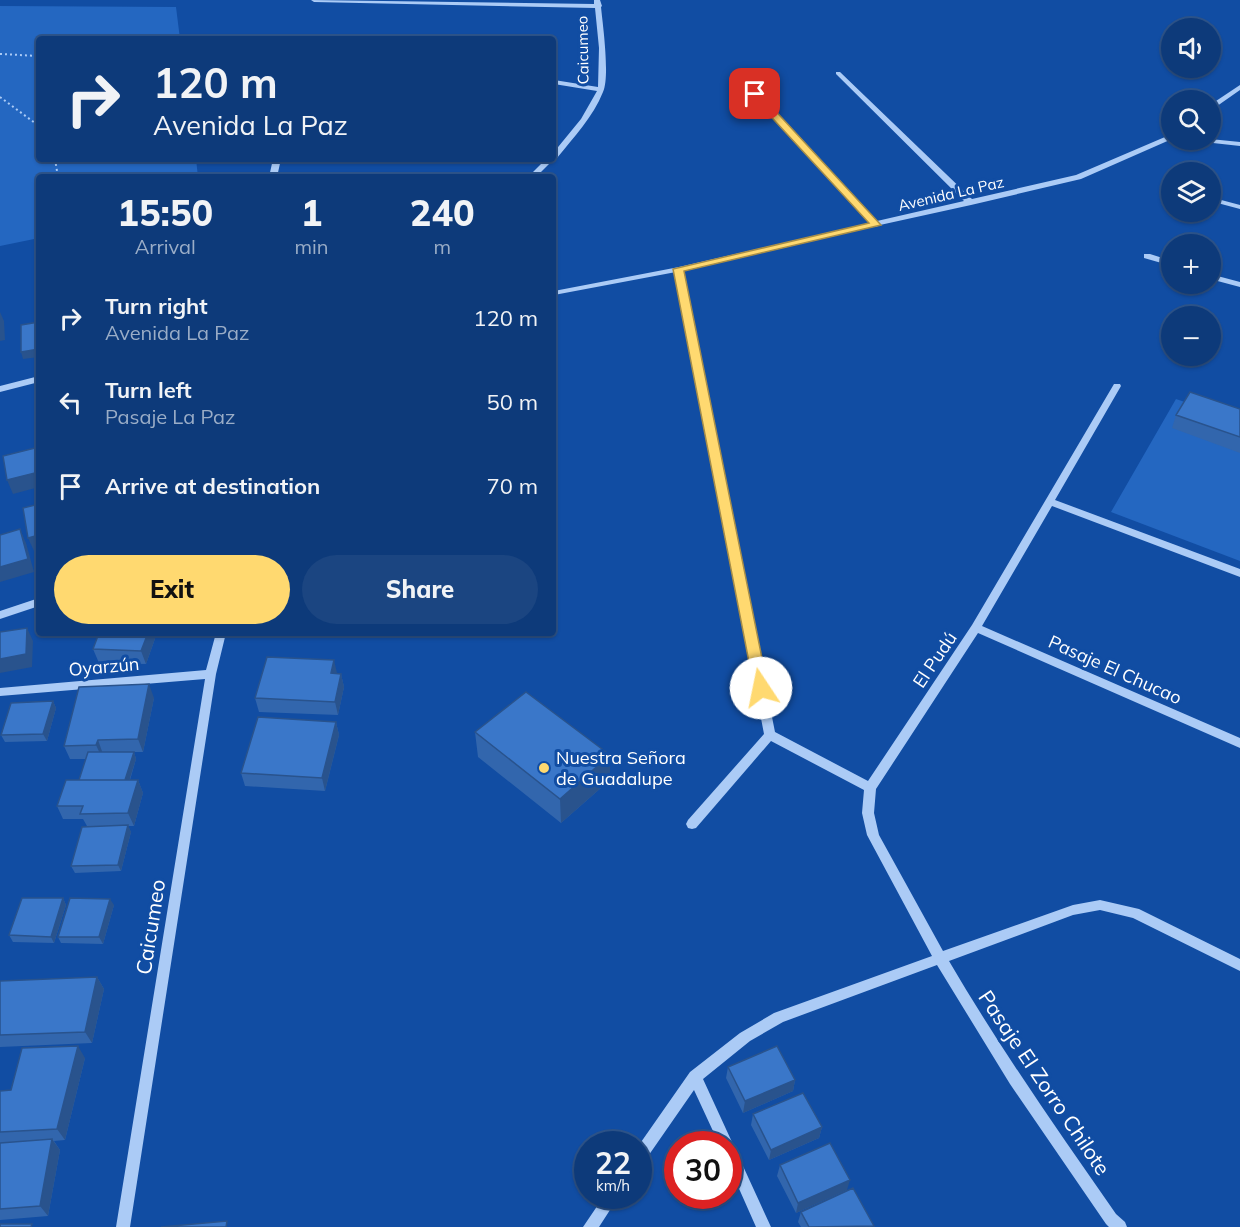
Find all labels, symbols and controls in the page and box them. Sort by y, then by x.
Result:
street label: Caicumeo [572,16,593,84]
map controls [1161,18,1221,366]
button: sound [1161,18,1221,78]
text: 120 m [153,56,278,109]
icon: right [54,60,132,138]
pin [729,68,780,119]
icon: arrive [738,77,771,110]
button: search [1161,90,1221,150]
text: Avenida La Paz [153,108,348,142]
button: layers [1161,162,1221,222]
street label: Avenida La Paz [896,172,1006,215]
text: 15:50 [117,190,213,235]
text: 1 [301,190,322,235]
text: 240 [410,190,475,235]
text: Arrival [135,234,196,259]
text: min [294,234,329,259]
text: m [433,234,451,259]
button: + [1161,234,1221,294]
text: Turn right [105,292,208,320]
icon: right [54,302,87,335]
text: 120 m [473,304,538,332]
button: − [1161,306,1221,366]
text: Avenida La Paz [105,320,249,345]
text: Turn left [105,376,192,404]
icon: left [54,386,87,419]
text: 50 m [487,388,538,416]
text: Pasaje La Paz [105,404,235,429]
icon: arrive [54,470,87,503]
text: Arrive at destination [105,472,320,500]
text: 70 m [487,472,538,500]
button: Exit [54,555,290,624]
button: Share [302,555,538,624]
street label: El Pudú [908,627,962,692]
street label: Pasaje El Chucao [1045,630,1185,709]
street label: Oyarzún [68,652,140,681]
position arrow [729,656,793,720]
place label: Nuestra Señora de Guadalupe [556,746,686,790]
marker: Nuestra Señora de Guadalupe [537,761,551,775]
street label: Caicumeo [130,877,170,976]
street label: Pasaje El Zorro Chilote [973,985,1116,1180]
speed limit sign: 30 [664,1131,742,1209]
text: 22 [595,1144,631,1182]
text: km/h [596,1176,630,1195]

